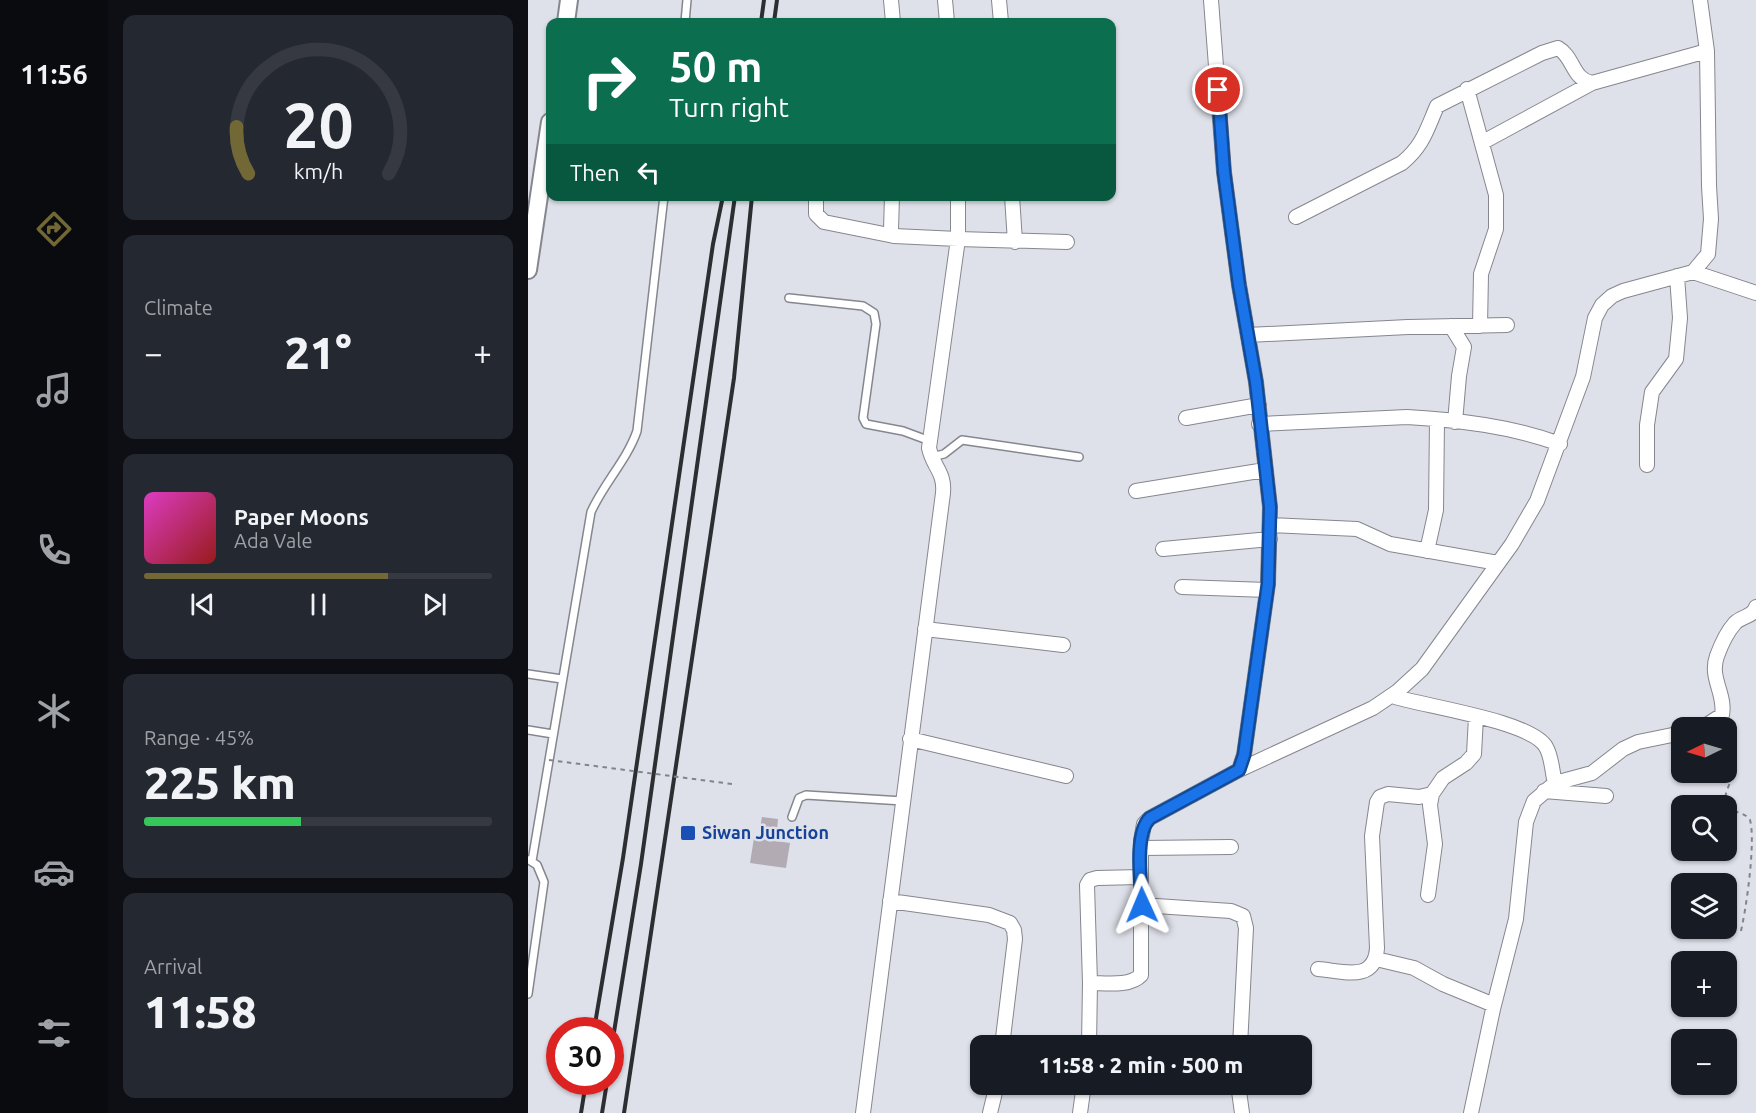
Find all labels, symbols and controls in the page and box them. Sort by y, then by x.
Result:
icon: right [570,42,648,120]
text: 50 m [669,43,763,90]
text: 11:56 [20,59,88,89]
pin [1192,64,1243,115]
icon: arrive [1201,73,1234,106]
text: 20 [283,90,353,160]
text: Turn right [669,92,789,122]
icon: left [632,156,665,189]
text: km/h [293,160,343,184]
text: Then [570,160,620,185]
icon: directions [33,208,75,250]
text: Climate [144,296,213,319]
text: 21° [284,327,352,378]
text: − [144,334,163,371]
text: + [473,334,492,371]
icon: music [33,369,75,411]
text: Paper Moons [234,504,369,529]
icon: phone [33,529,75,571]
text: Ada Vale [234,529,312,552]
icon: previous [186,588,219,621]
icon: pause [302,588,335,621]
icon: next [418,588,451,621]
icon: climate [33,690,75,732]
north arrow [1671,717,1737,783]
map controls [1671,717,1737,1095]
text: Range · 45% [144,726,254,749]
text: 225 km [144,757,296,808]
button: search [1671,795,1737,861]
place label: Siwan Junction [702,822,829,842]
marker: Siwan Junction [679,824,697,842]
icon: car [33,851,75,893]
position arrow [1110,873,1174,937]
button: layers [1671,873,1737,939]
button: + [1671,951,1737,1017]
text: Arrival [144,955,202,978]
text: 11:58 [144,986,257,1037]
icon: filters [33,1012,75,1054]
speed limit sign: 30 [546,1017,624,1095]
button: − [1671,1029,1737,1095]
text: 11:58 · 2 min · 500 m [1039,1052,1243,1077]

